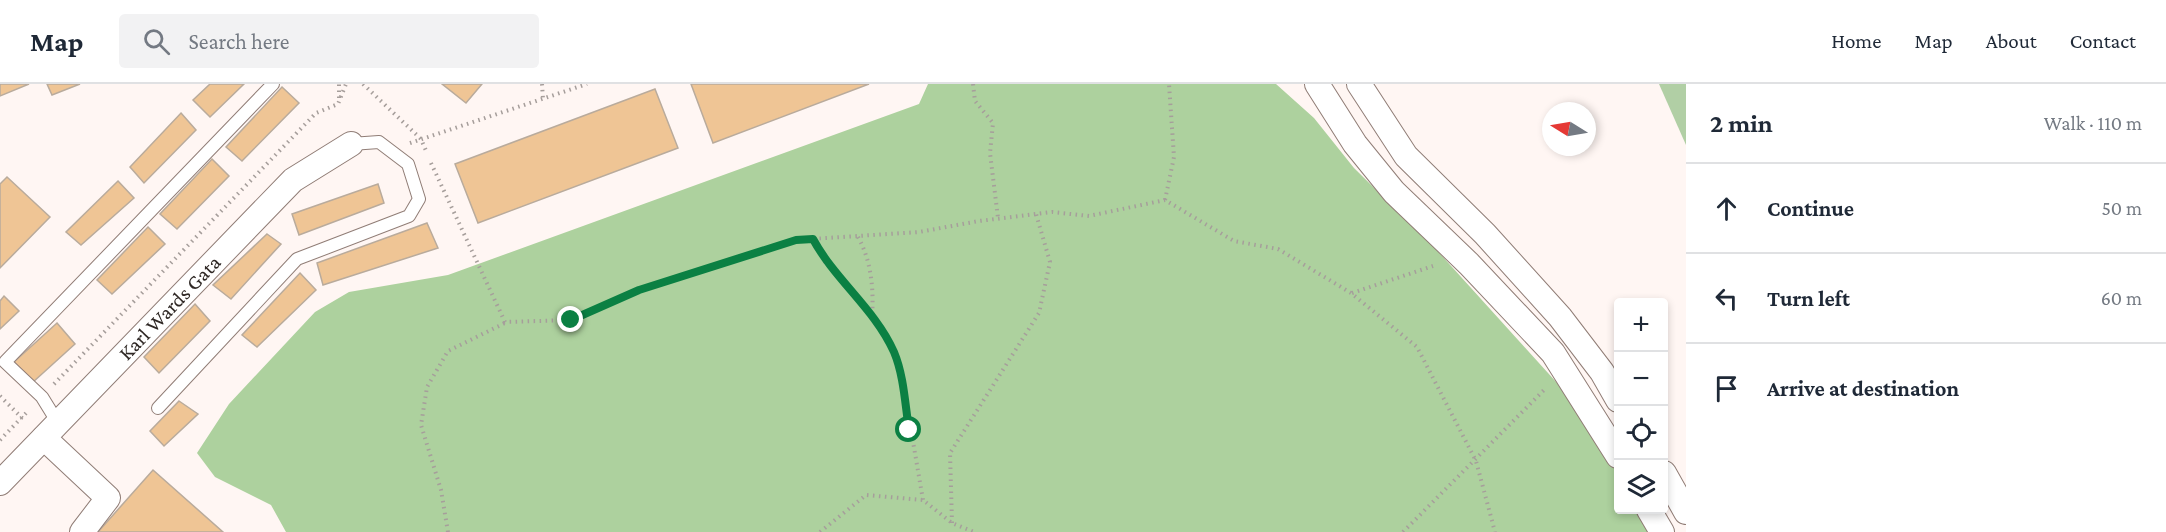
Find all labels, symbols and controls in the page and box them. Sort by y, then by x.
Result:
search box [119,14,539,68]
icon: search [140,25,173,58]
text: Map [30,26,83,57]
text: Search here [188,29,289,54]
text: Home [1831,29,1881,53]
text: Map [1914,29,1953,53]
text: About [1986,29,2037,53]
text: Contact [2070,29,2136,53]
north arrow [1542,102,1596,156]
text: 2 min [1710,109,1773,138]
text: Walk · 110 m [2044,112,2142,134]
icon: ahead [1710,192,1743,225]
text: Continue [1767,196,1854,221]
text: 50 m [2101,197,2142,219]
street label: Karl Wards Gata [114,250,226,365]
icon: left [1710,282,1743,315]
text: Turn left [1767,286,1850,311]
text: 60 m [2101,287,2142,309]
map controls [1614,298,1668,514]
button: + [1614,298,1668,352]
route end [557,306,583,332]
button: − [1614,352,1668,406]
icon: arrive [1710,372,1743,405]
text: Arrive at destination [1767,376,1959,401]
button: locate [1614,406,1668,460]
route start [895,416,921,442]
button: layers [1614,460,1668,514]

